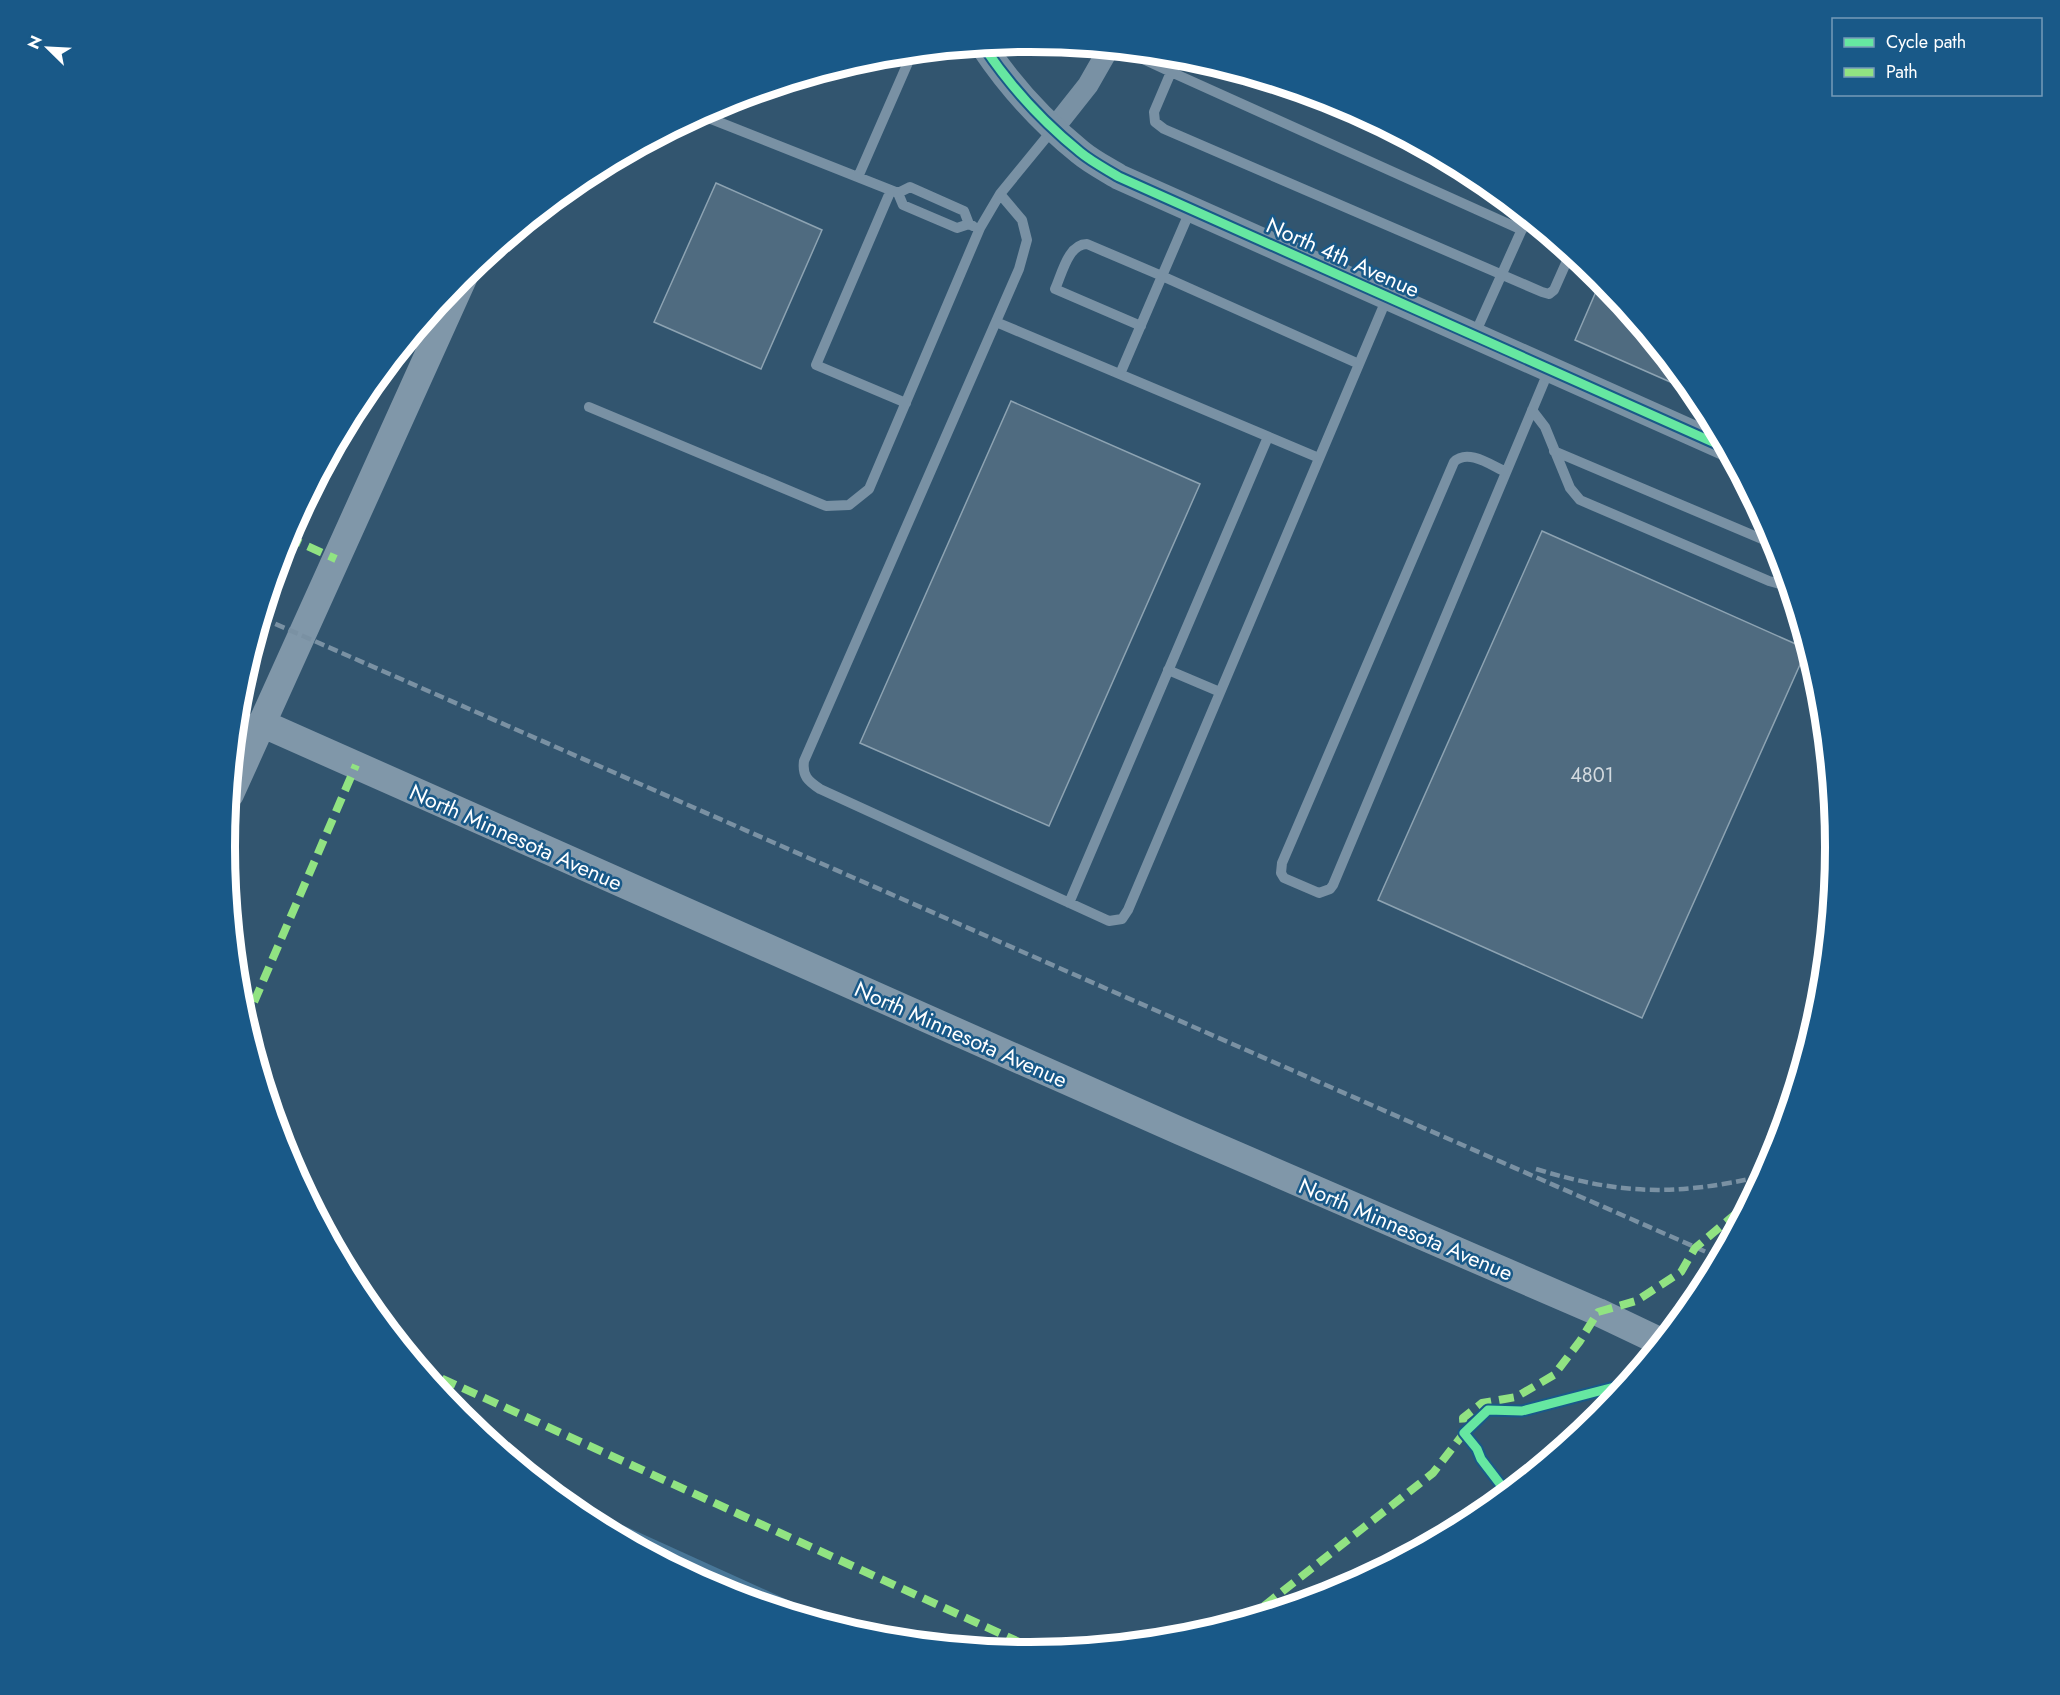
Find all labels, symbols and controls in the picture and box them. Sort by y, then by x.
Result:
north arrow [18,18,78,78]
legend [1832,18,2042,96]
text: Cycle path [1886,29,1966,55]
text: N [22,32,48,53]
text: Path [1886,59,1918,85]
street label: North 4th Avenue [1261,209,1425,305]
house number: 4801 [1570,761,1614,790]
street label: North Minnesota Avenue [404,776,628,898]
street label: North Minnesota Avenue [849,973,1073,1095]
street label: North Minnesota Avenue [1294,1169,1518,1289]

